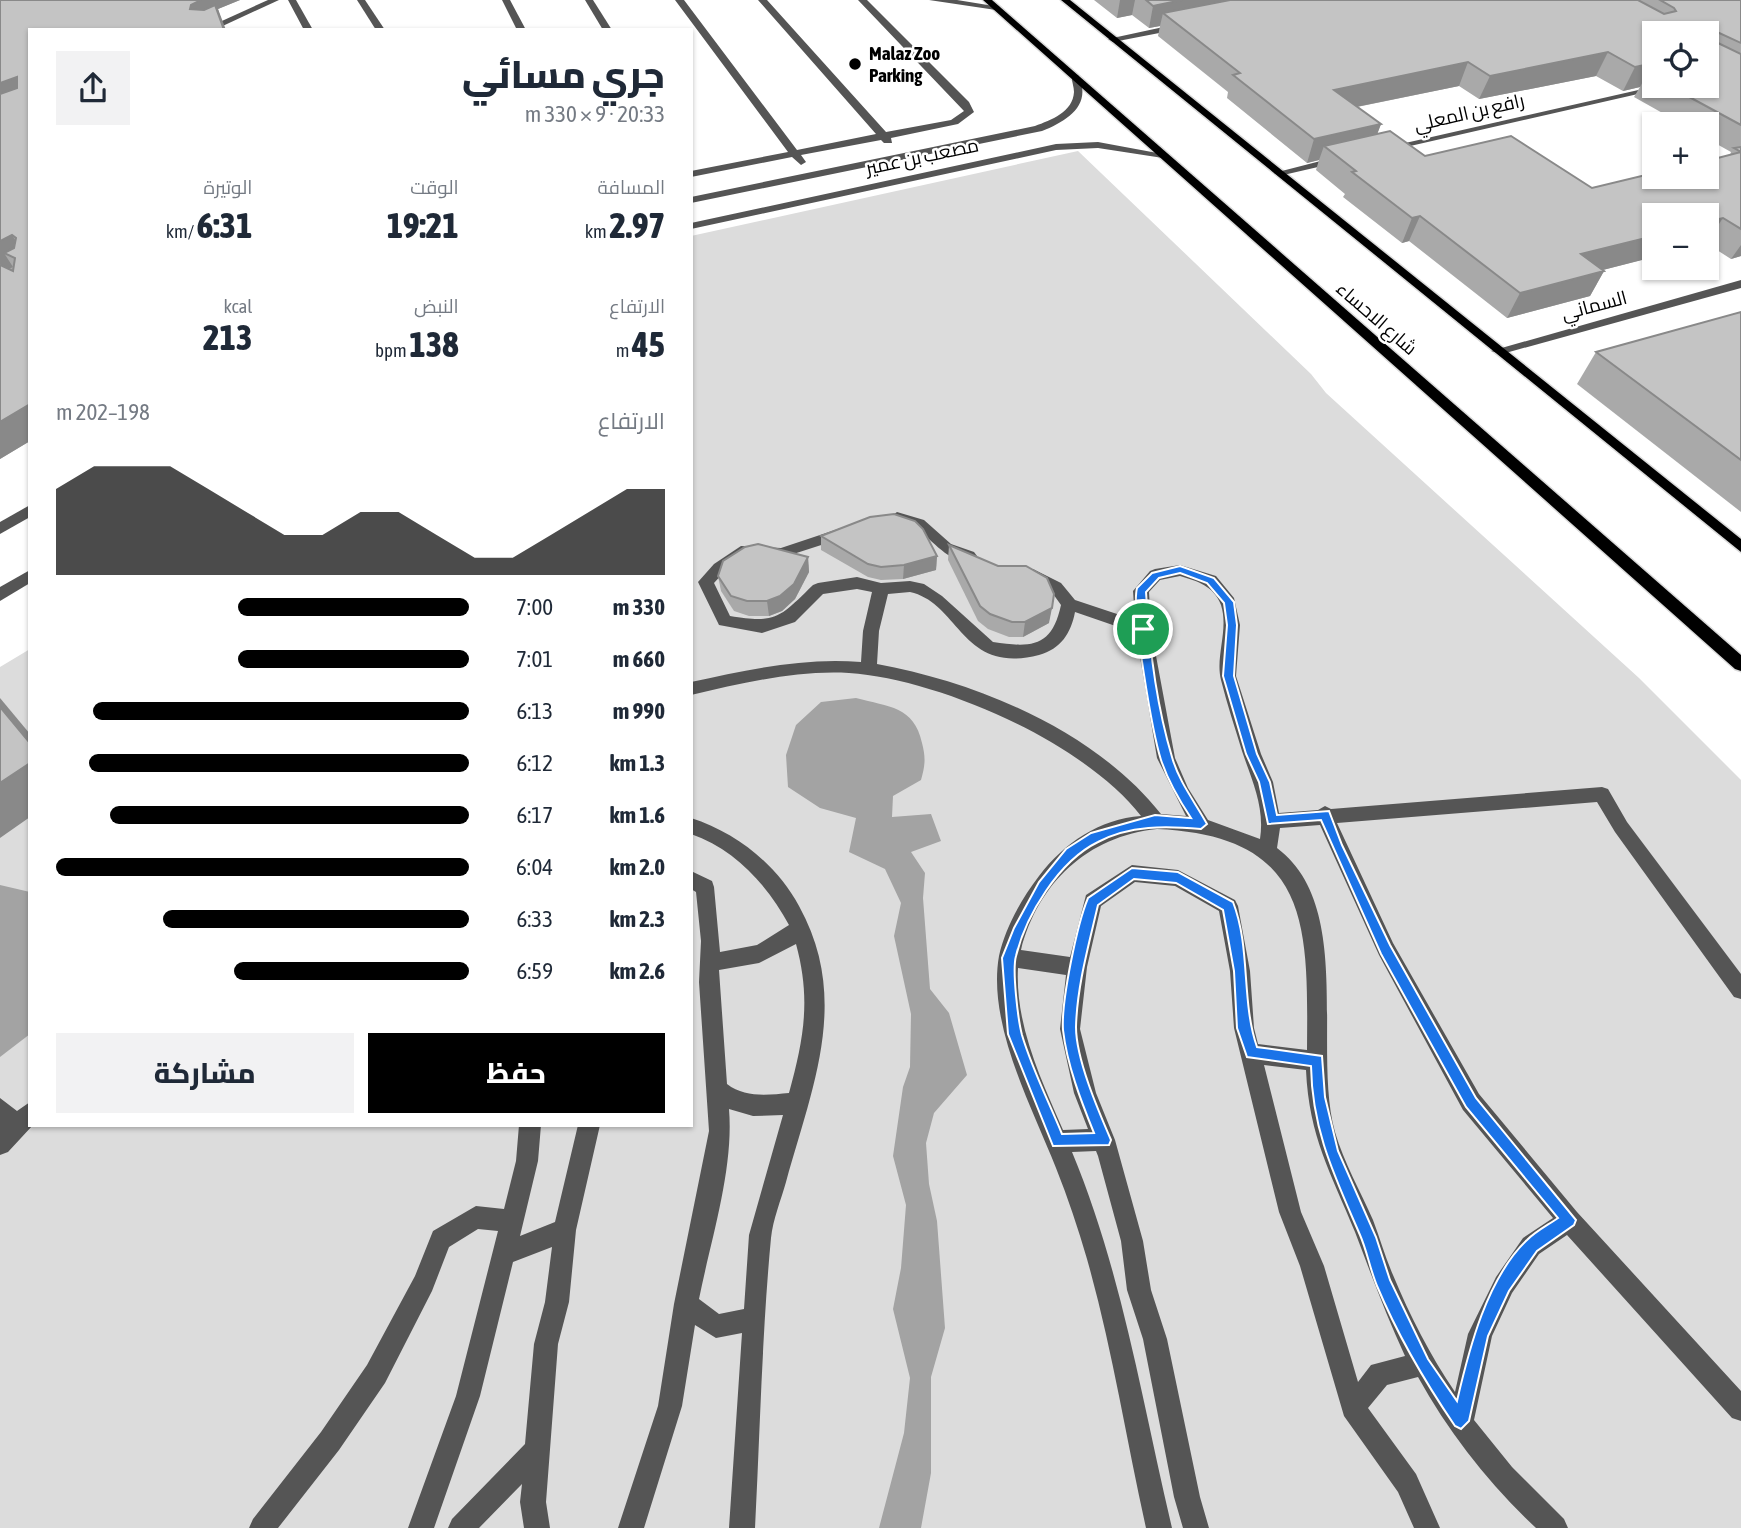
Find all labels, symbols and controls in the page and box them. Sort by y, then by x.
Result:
map controls [1642,21,1719,280]
button: locate [1642,21,1719,98]
place label: Malaz Zoo Parking [869,42,940,86]
button: share [56,51,130,125]
text: جري مسائي [462,53,665,96]
marker: Malaz Zoo Parking [847,56,863,72]
street label: رافع بن المعلي [1412,89,1527,139]
text: 20:33 · 9 × 330 m [525,101,665,127]
button: + [1642,112,1719,189]
street label: مصعب بن عمير [863,133,981,180]
text: الوتيرة [204,176,252,198]
text: الوقت [410,176,459,198]
text: المسافة [597,176,665,198]
button: − [1642,203,1719,280]
text: 6:31 [197,205,252,245]
text: 19:21 [387,205,459,245]
text: 2.97 [609,205,665,245]
text: /km [166,220,197,242]
text: km [585,220,609,242]
street label: شارع الاحساء [1330,277,1422,361]
street label: السماني [1559,286,1630,328]
text: kcal [223,295,252,317]
text: النبض [414,295,459,317]
text: الارتفاع [609,295,665,317]
text: 213 [203,317,252,357]
text: 138 [409,324,459,364]
text: 45 [632,324,665,364]
text: bpm [375,339,409,361]
text: m [616,339,632,361]
text: 198–202 m [56,399,150,425]
text: الارتفاع [598,408,665,434]
text: 7:00 [516,594,553,620]
text: 330 m [613,594,665,620]
pin [1113,599,1173,659]
icon: arrive [1124,610,1162,648]
text: 7:01 [516,646,553,672]
text: 660 m [613,646,665,672]
text: 6:13 [516,698,553,724]
text: 990 m [613,698,665,724]
text: 6:12 [516,750,553,776]
text: 1.3 km [609,750,665,776]
text: 6:17 [516,802,553,828]
text: 1.6 km [609,802,665,828]
text: 6:04 [516,854,553,880]
text: 2.0 km [609,854,665,880]
text: 6:33 [516,906,553,932]
text: 2.3 km [609,906,665,932]
text: 6:59 [516,958,553,984]
text: 2.6 km [609,958,665,984]
button: مشاركة [56,1033,354,1113]
button: حفظ [368,1033,665,1113]

